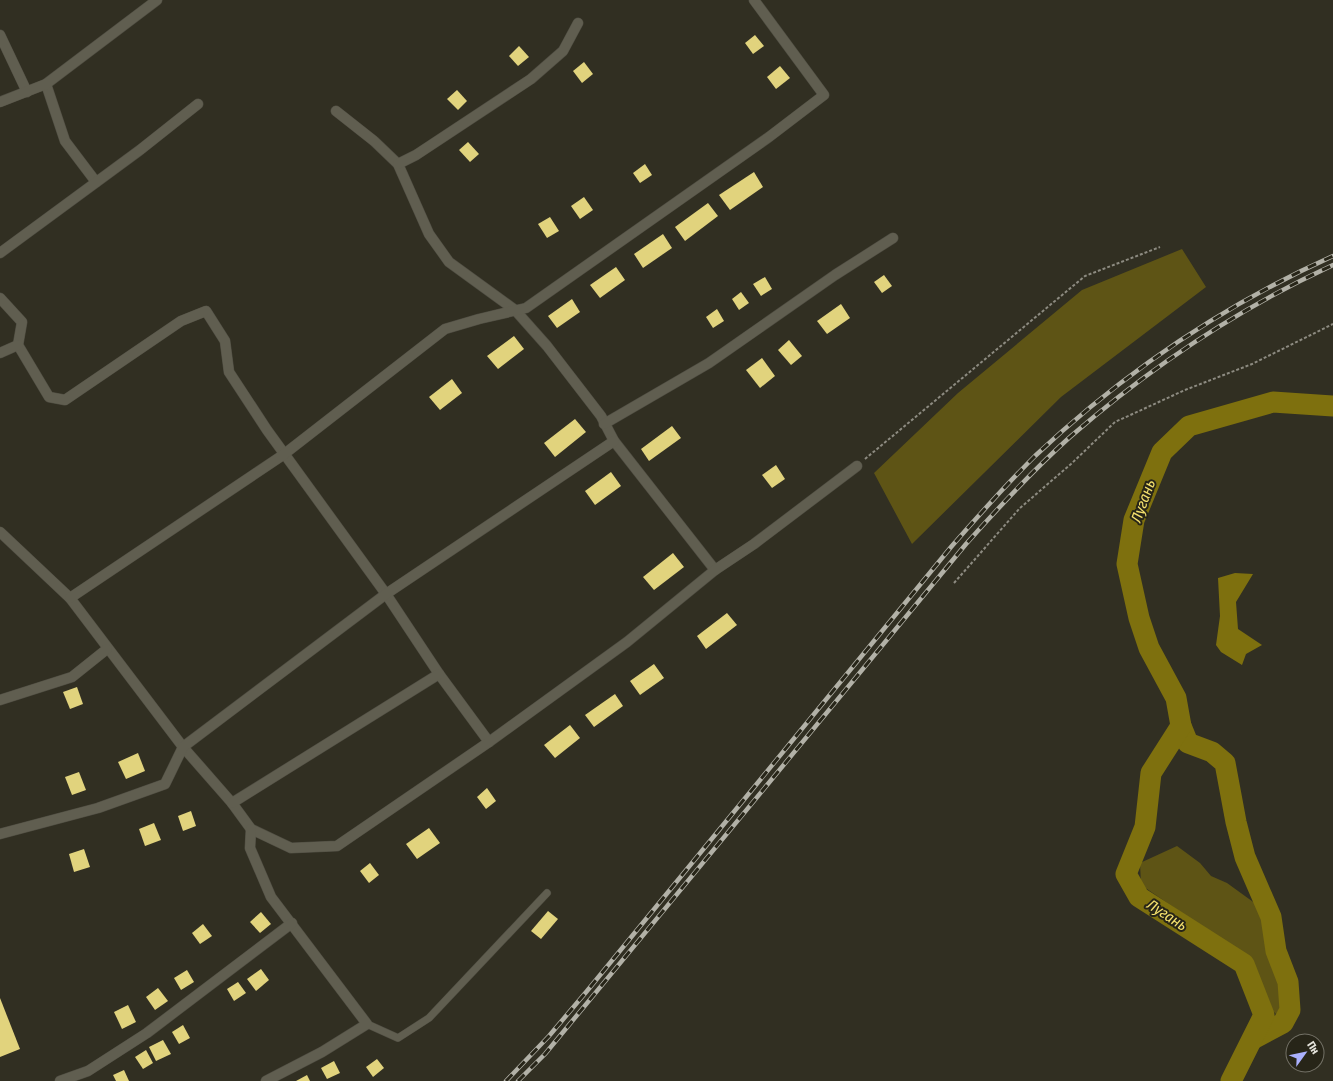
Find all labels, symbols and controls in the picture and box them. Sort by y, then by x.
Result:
water label: Лугань [1127,477,1159,526]
water label: Лугань [1143,895,1191,935]
north arrow [1285,1033,1325,1073]
text: Пн [1304,1039,1322,1057]

